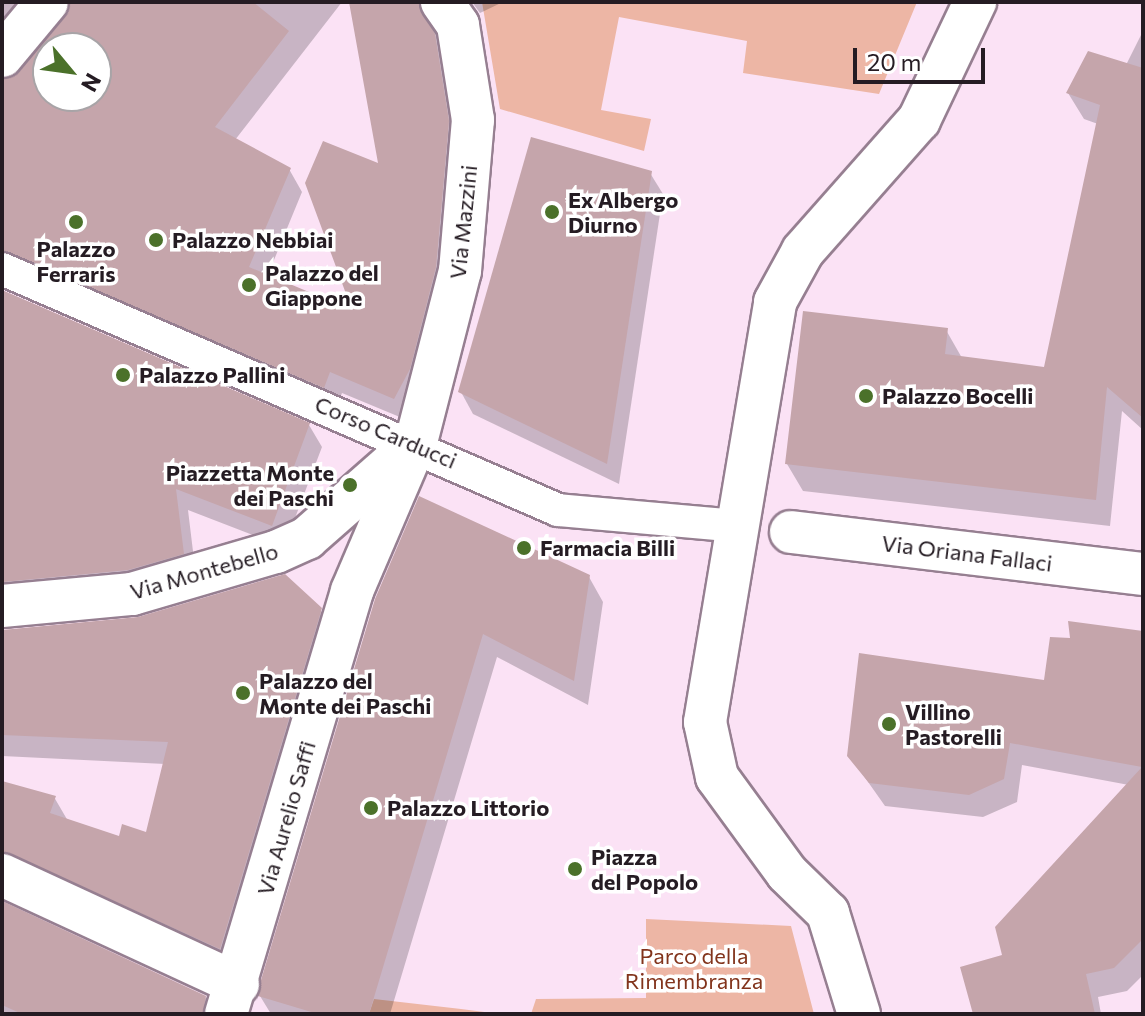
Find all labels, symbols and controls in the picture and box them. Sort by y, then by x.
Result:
north arrow [32,32,112,112]
scale bar [857,32,989,82]
text: 20 m [867,47,921,76]
text: N [76,69,107,97]
street label: Via Mazzini [444,164,482,280]
place label: Ex Albergo Diurno [568,186,678,238]
marker: Ex Albergo Diurno [543,203,561,221]
marker: Palazzo Ferraris [67,213,85,231]
place label: Palazzo Nebbiai [172,227,333,253]
marker: Palazzo Nebbiai [147,231,165,249]
place label: Palazzo Ferraris [36,235,116,286]
place label: Palazzo del Giappone [265,259,379,310]
marker: Palazzo del Giappone [240,276,258,294]
place label: Palazzo Pallini [139,362,285,388]
marker: Palazzo Pallini [114,366,132,384]
place label: Palazzo Bocelli [882,383,1033,409]
marker: Palazzo Bocelli [857,387,875,405]
street label: Corso Carducci [311,390,461,474]
place label: Piazzetta Monte dei Paschi [166,459,334,510]
marker: Piazzetta Monte dei Paschi [341,476,359,494]
street label: Via Oriana Fallaci [880,529,1054,577]
place label: Farmacia Billi [540,535,675,561]
street label: Via Montebello [127,537,281,605]
marker: Farmacia Billi [515,539,533,557]
place label: Palazzo del Monte dei Paschi [259,667,431,718]
marker: Palazzo del Monte dei Paschi [234,684,252,702]
place label: Villino Pastorelli [905,698,1002,750]
marker: Villino Pastorelli [880,715,898,733]
street label: Via Aurelio Saffi [251,738,321,898]
place label: Palazzo Littorio [387,795,549,821]
marker: Palazzo Littorio [362,799,380,817]
place label: Piazza del Popolo [591,843,698,894]
marker: Piazza del Popolo [566,860,584,878]
park label: Parco della Rimembranza [625,942,763,994]

